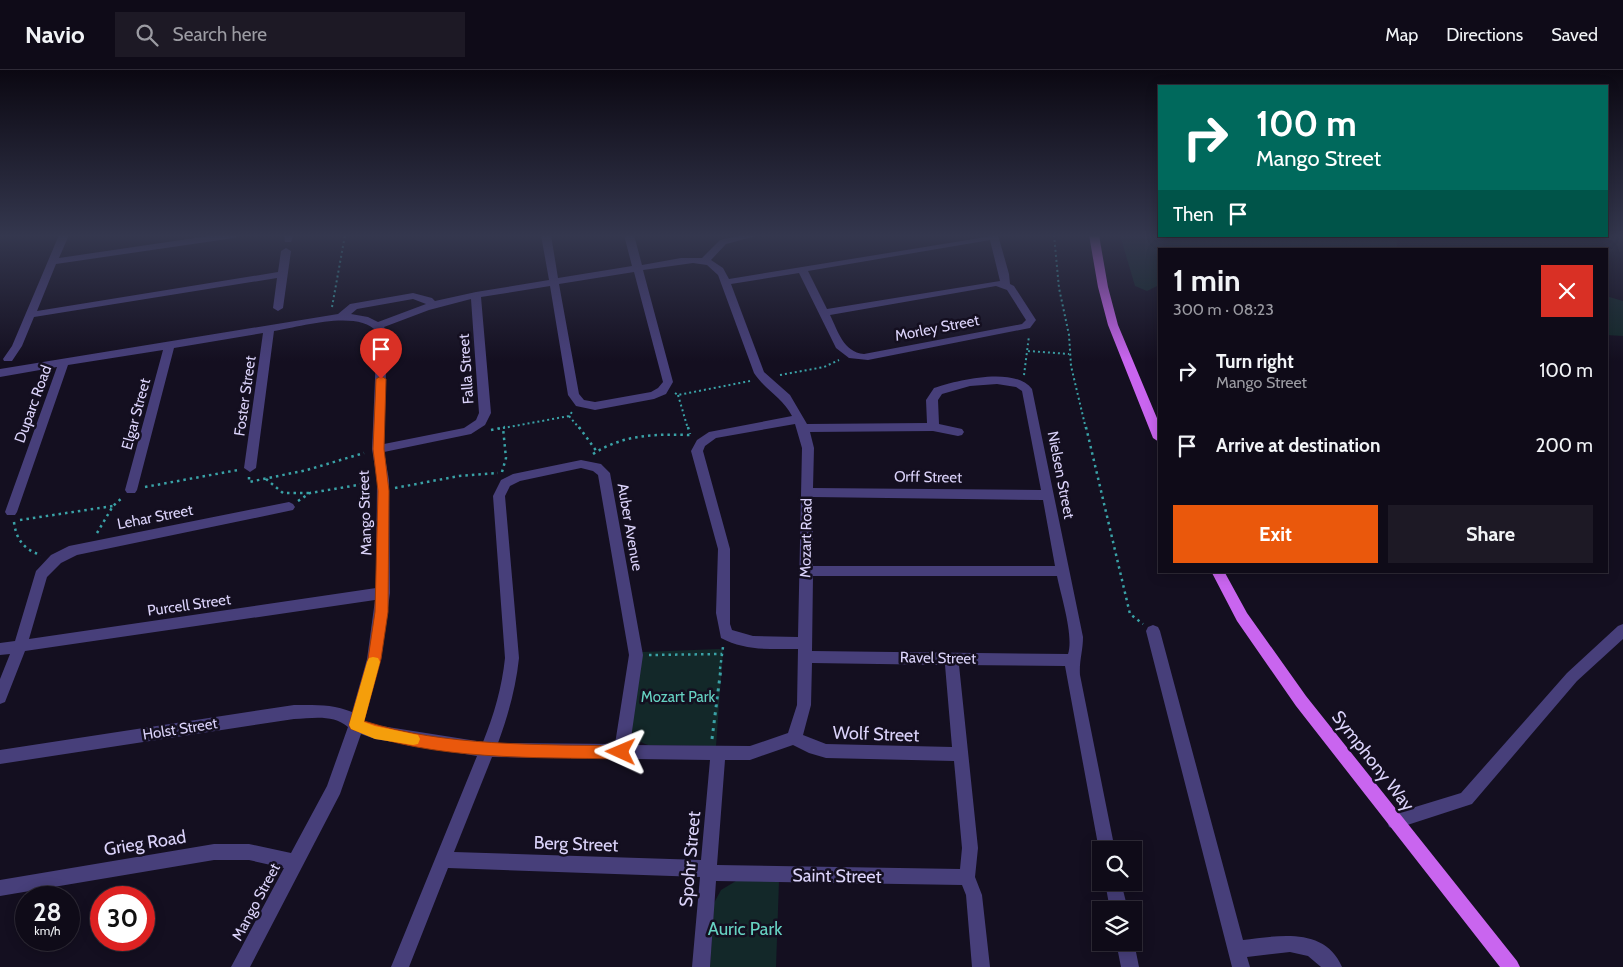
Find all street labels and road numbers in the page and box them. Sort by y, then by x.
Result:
street label: Morley Street [893,311,981,345]
street label: Falla Street [455,333,477,405]
street label: Foster Street [230,355,260,437]
street label: Duparc Road [11,363,55,445]
street label: Elgar Street [118,376,154,452]
street label: Nielsen Street [1044,430,1078,520]
street label: Orff Street [894,467,962,487]
street label: Mango Street [355,470,375,556]
street label: Auber Avenue [613,482,647,573]
street label: Mozart Road [796,498,816,578]
street label: Lehar Street [115,501,195,533]
street label: Purcell Street [146,590,232,620]
street label: Ravel Street [900,648,976,668]
street label: Symphony Way [1327,706,1419,816]
street label: Holst Street [141,714,219,744]
street label: Wolf Street [832,721,920,747]
street label: Spohr Street [675,810,705,908]
street label: Grieg Road [102,826,188,860]
street label: Berg Street [533,832,619,856]
street label: Mango Street [228,860,284,944]
street label: Saint Street [792,864,882,888]

